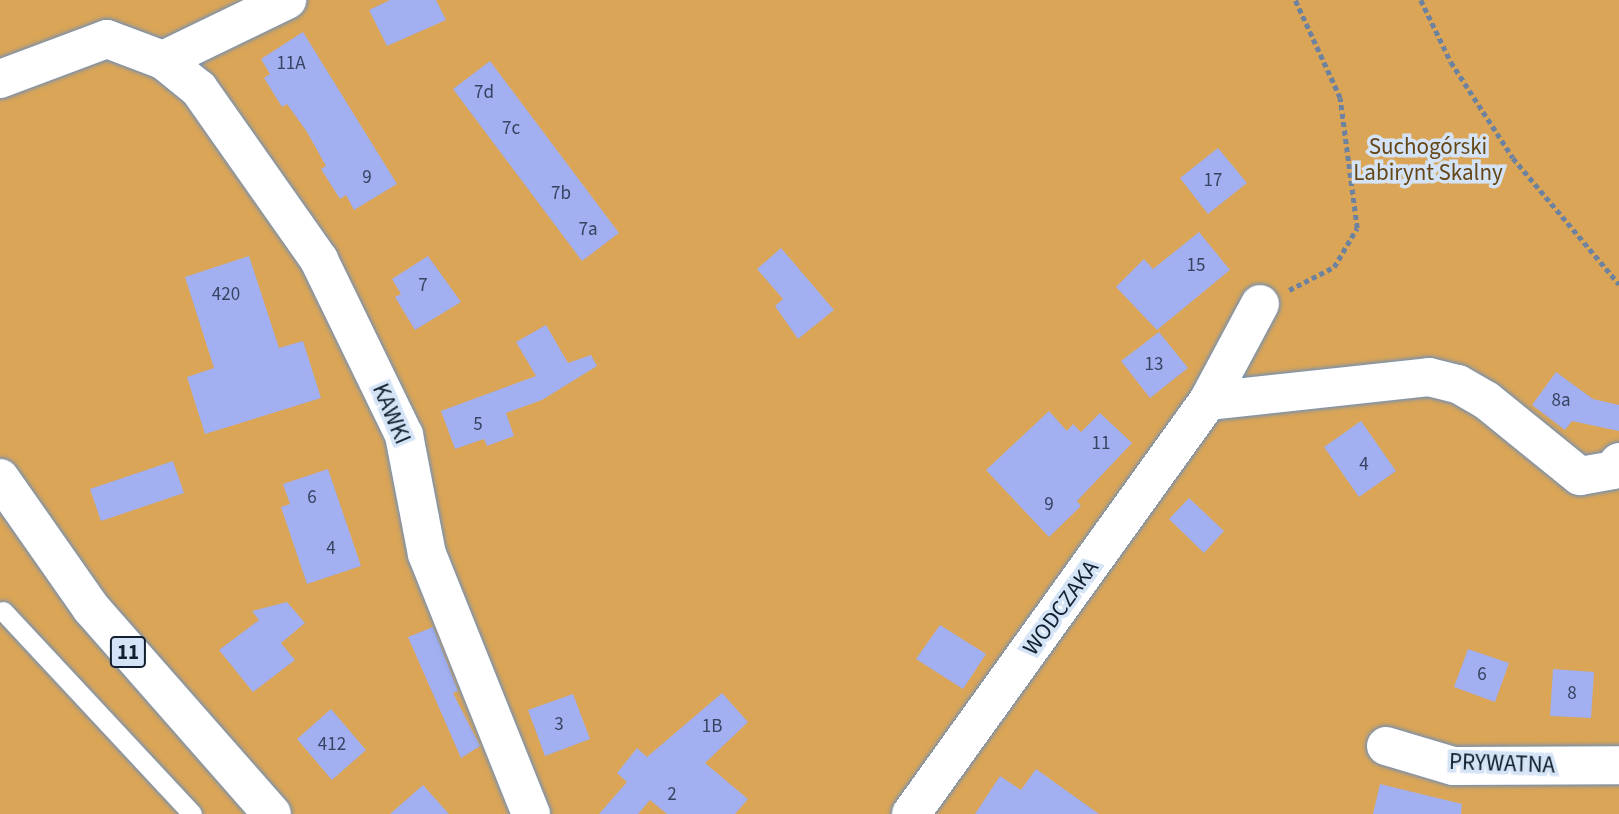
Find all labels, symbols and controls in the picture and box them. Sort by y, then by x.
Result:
house number: 11A [276,53,306,75]
house number: 7d [474,82,494,104]
house number: 7c [502,118,520,140]
park label: Suchogórski Labirynt Skalny [1353,133,1503,187]
house number: 9 [362,167,372,189]
house number: 17 [1204,170,1222,192]
house number: 7b [551,183,571,205]
house number: 7a [578,219,598,241]
house number: 15 [1187,255,1205,277]
house number: 7 [418,275,428,297]
house number: 420 [212,284,240,306]
house number: 13 [1145,354,1163,376]
street label: KAWKI [366,380,416,448]
house number: 8a [1551,390,1571,412]
house number: 5 [473,414,483,436]
house number: 11 [1092,433,1110,455]
house number: 4 [1359,454,1369,476]
house number: 6 [307,487,317,509]
house number: 9 [1044,494,1054,516]
house number: 4 [326,538,336,560]
street label: WODCZAKA [1017,555,1105,661]
road number: 11 [109,634,147,670]
house number: 6 [1477,664,1487,686]
house number: 8 [1567,683,1577,705]
house number: 3 [554,714,564,736]
house number: 1B [702,716,722,738]
house number: 412 [318,734,346,756]
street label: PRYWATNA [1449,748,1555,780]
house number: 2 [667,784,677,806]

